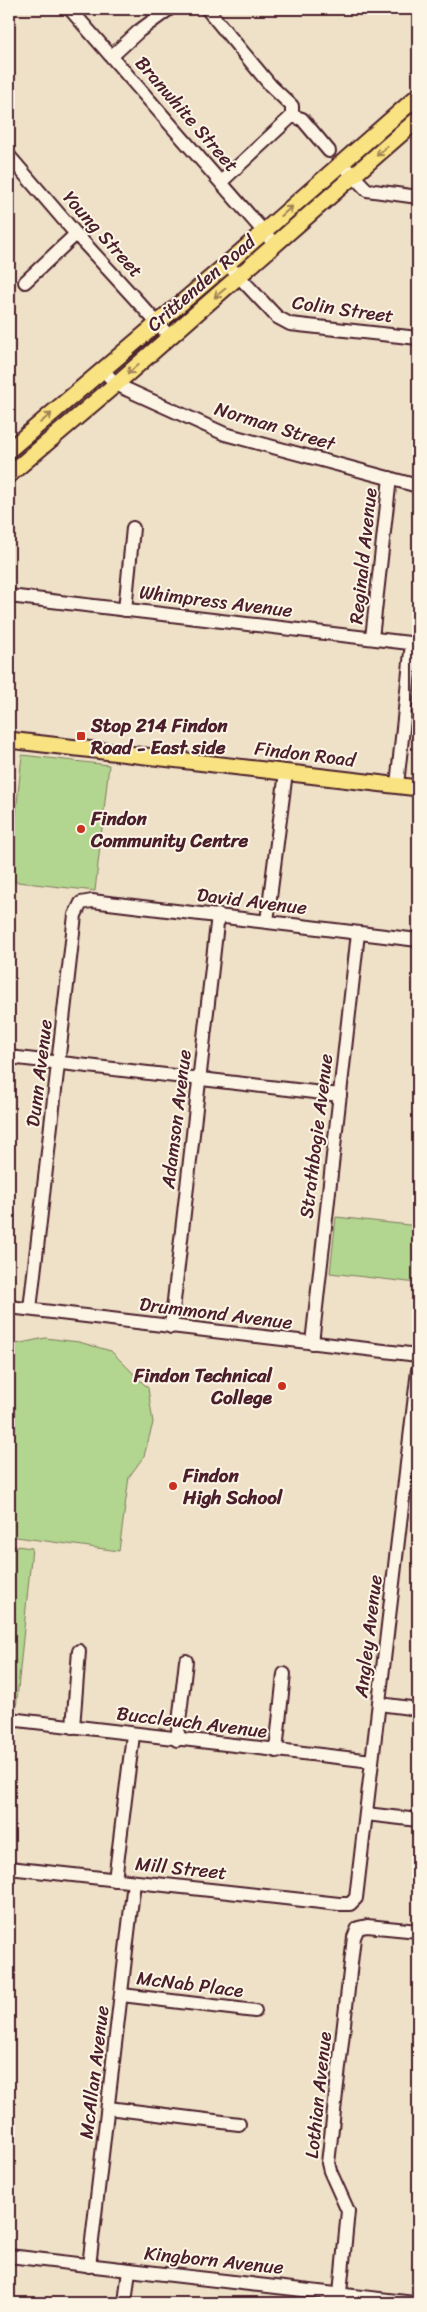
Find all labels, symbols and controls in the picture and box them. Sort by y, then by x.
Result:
street label: Branwhite Street [127,48,247,180]
one-way arrow [375,145,388,157]
street label: Young Street [55,183,151,285]
one-way arrow [281,205,294,217]
street label: Crittenden Road [139,225,264,340]
street label: Colin Street [290,286,396,332]
one-way arrow [214,288,227,299]
one-way arrow [127,363,140,375]
street label: Norman Street [211,392,341,460]
one-way arrow [39,413,52,424]
street label: Reginald Avenue [339,486,387,626]
street label: Whimpress Avenue [137,575,295,627]
place label: Stop 214 Findon Road - East side [90,709,228,764]
marker: Stop 214 Findon Road - East side [75,730,87,742]
street label: Findon Road [253,731,359,777]
place label: Findon Community Centre [90,802,249,857]
marker: Findon Community Centre [75,823,87,835]
street label: David Avenue [195,878,309,924]
street label: Dunn Avenue [16,1017,62,1129]
street label: Adamson Avenue [151,1047,201,1191]
street label: Strathbogie Avenue [290,1051,343,1220]
street label: Drummond Avenue [138,1287,295,1339]
place label: Findon Technical College [133,1359,274,1414]
marker: Findon Technical College [276,1380,288,1392]
place label: Findon High School [182,1459,284,1514]
marker: Findon High School [167,1480,179,1492]
street label: Angley Avenue [344,1572,392,1700]
street label: Buccleuch Avenue [115,1696,269,1748]
street label: Mill Street [134,1847,228,1889]
street label: McNab Place [135,1961,245,2007]
street label: McAllan Avenue [69,2003,119,2141]
street label: Lothian Avenue [295,2030,341,2160]
street label: Kingborn Avenue [143,2236,286,2284]

